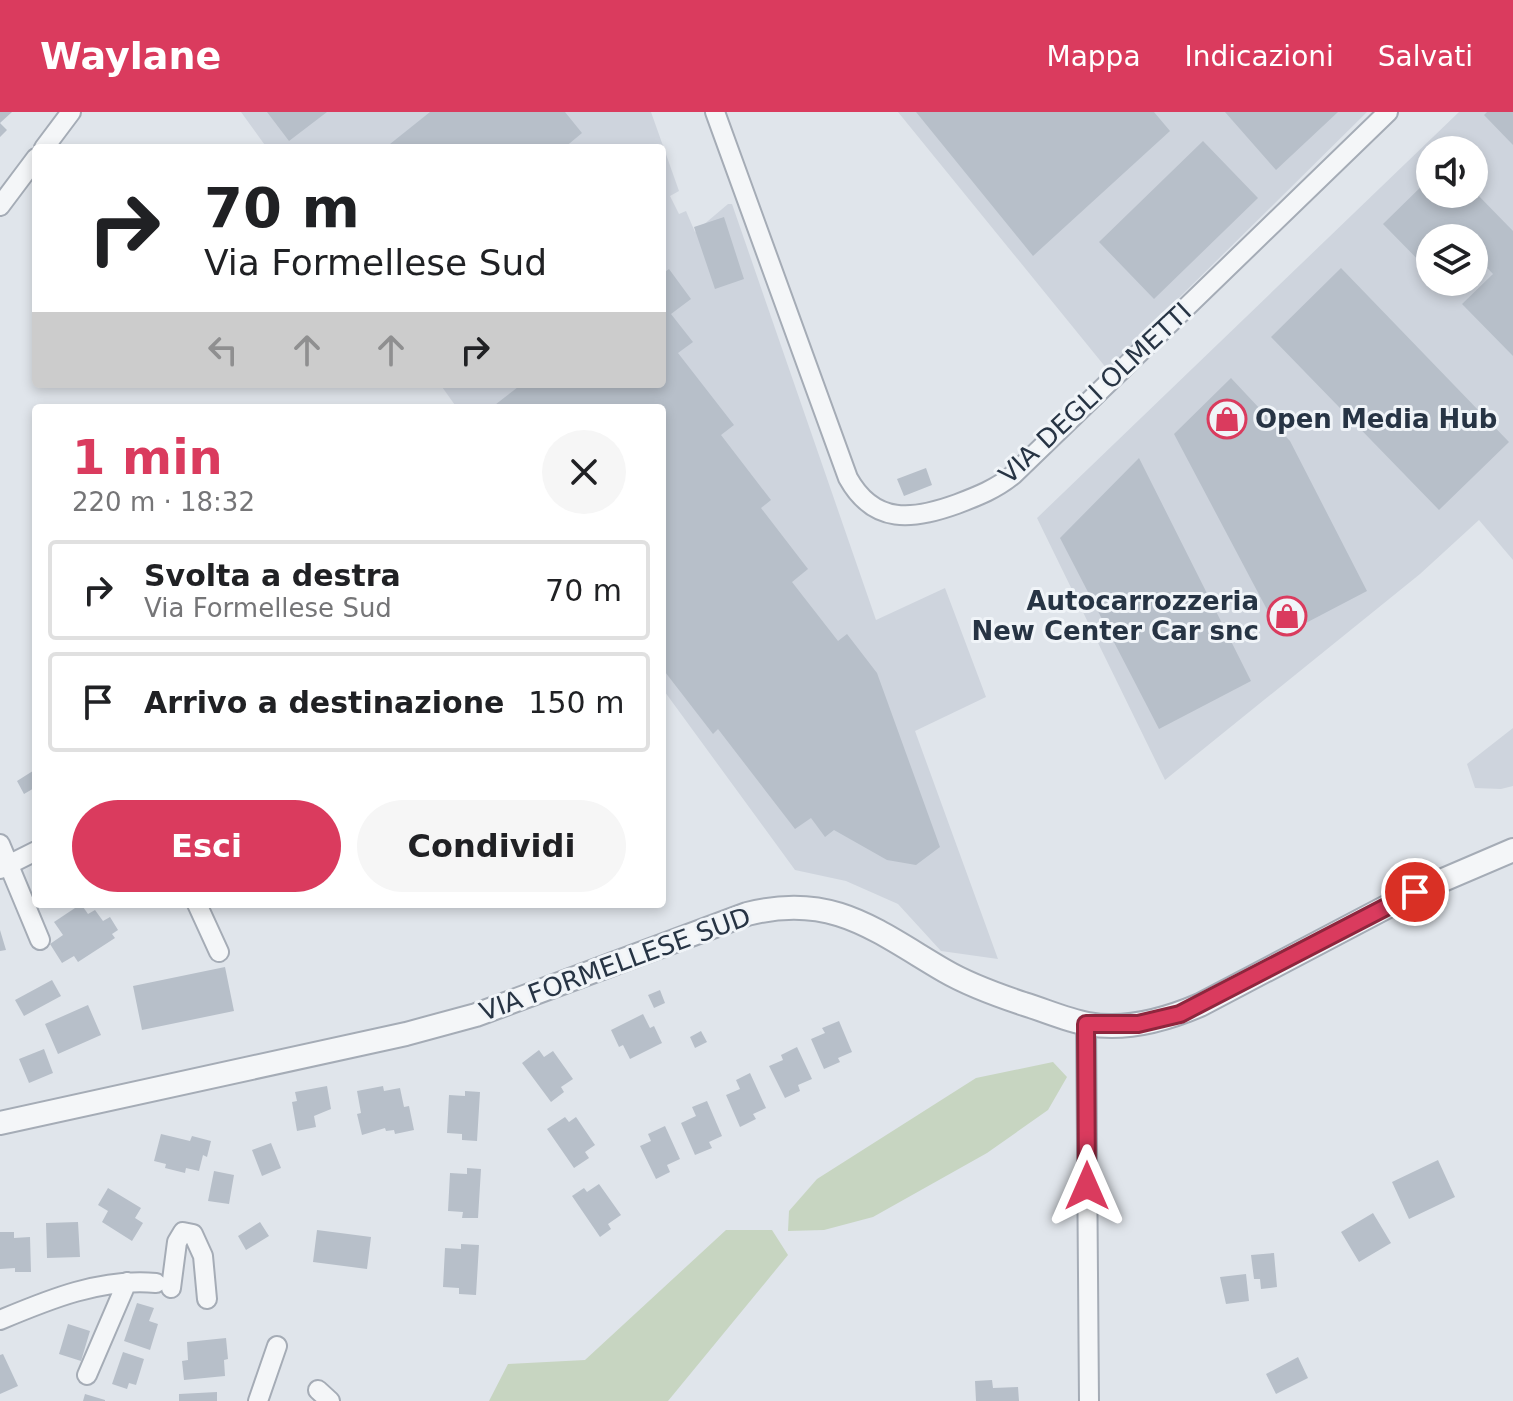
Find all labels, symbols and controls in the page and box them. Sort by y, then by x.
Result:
text: Waylane [40,34,221,78]
text: Mappa [1047,40,1141,73]
text: Indicazioni [1185,40,1334,73]
text: Salvati [1378,40,1473,73]
map controls [1416,136,1488,296]
button: sound [1416,136,1488,208]
text: 70 m [204,175,360,240]
icon: right [72,176,176,280]
button: layers [1416,224,1488,296]
text: Via Formellese Sud [204,242,547,283]
street label: VIA DEGLI OLMETTI [993,296,1197,490]
icon: left [201,328,245,372]
icon: ahead [285,328,329,372]
icon: ahead [369,328,413,372]
icon: right [453,328,497,372]
shop icon: Open Media Hub [1206,398,1248,440]
place label: Open Media Hub [1255,404,1497,434]
text: 1 min [72,429,223,485]
button: close [542,430,626,514]
text: 220 m · 18:32 [72,487,255,517]
text: Svolta a destra [144,558,401,593]
icon: right [76,568,120,612]
text: 70 m [545,573,622,608]
place label: Autocarrozzeria New Center Car snc [971,586,1259,646]
text: Via Formellese Sud [144,593,392,623]
shop icon: Autocarrozzeria New Center Car snc [1266,595,1308,637]
icon: arrive [76,680,120,724]
text: Arrivo a destinazione [144,685,504,720]
text: 150 m [528,685,624,720]
button: Esci [72,800,341,892]
button: Condividi [357,800,626,892]
pin [1381,858,1449,926]
icon: arrive [1393,870,1437,914]
street label: VIA FORMELLESE SUD [475,901,755,1027]
position arrow [1045,1144,1129,1228]

